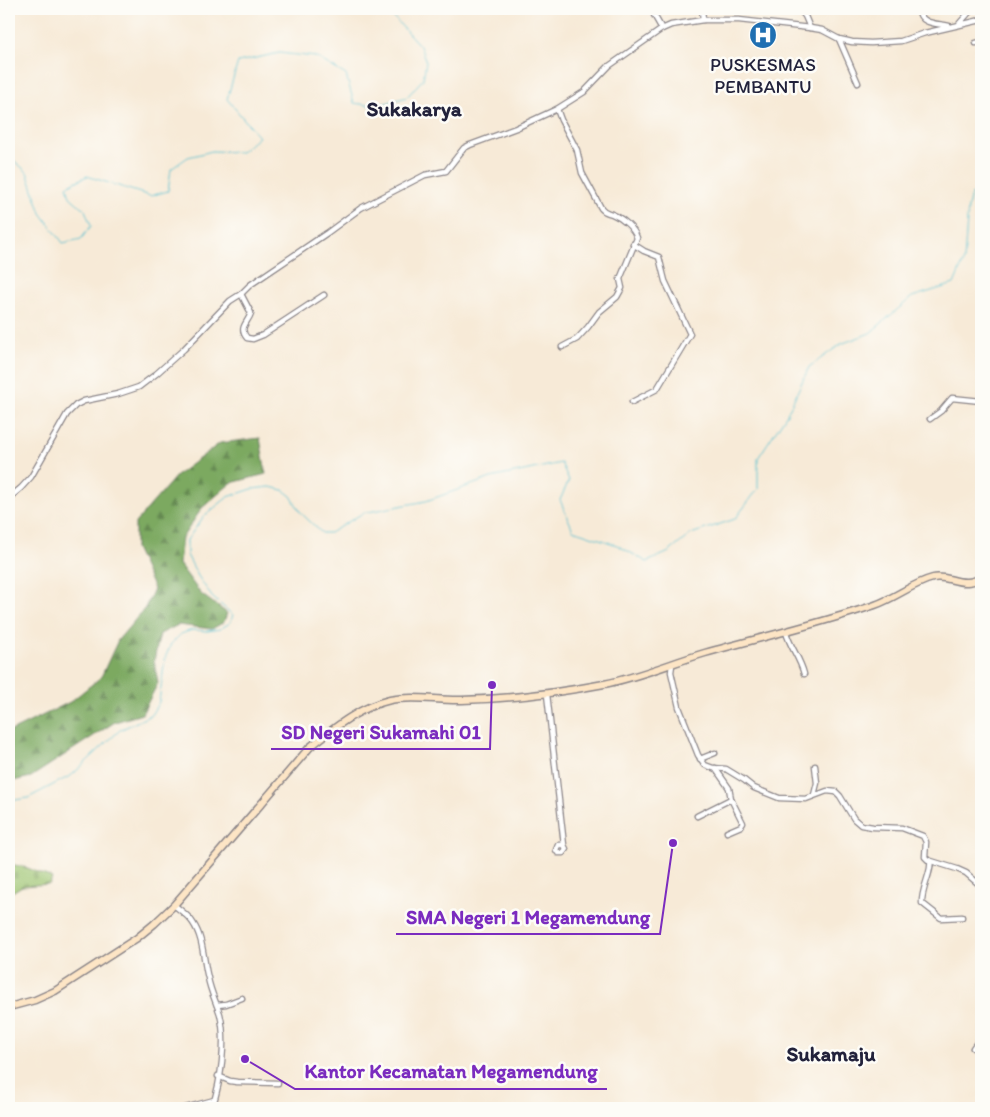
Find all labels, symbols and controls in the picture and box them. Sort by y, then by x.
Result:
hospital icon: PUSKESMAS PEMBANTU [748,20,778,50]
place label: PUSKESMAS PEMBANTU [710,53,816,98]
district label: Sukakarya [366,96,463,122]
callout: SD Negeri Sukamahi 01 [271,714,490,749]
text: SD Negeri Sukamahi 01 [281,720,481,745]
callout: SMA Negeri 1 Megamendung [396,899,660,934]
text: SMA Negeri 1 Megamendung [406,905,651,930]
district label: Sukamaju [786,1041,876,1067]
callout: Kantor Kecamatan Megamendung [295,1054,607,1089]
text: Kantor Kecamatan Megamendung [305,1059,598,1084]

